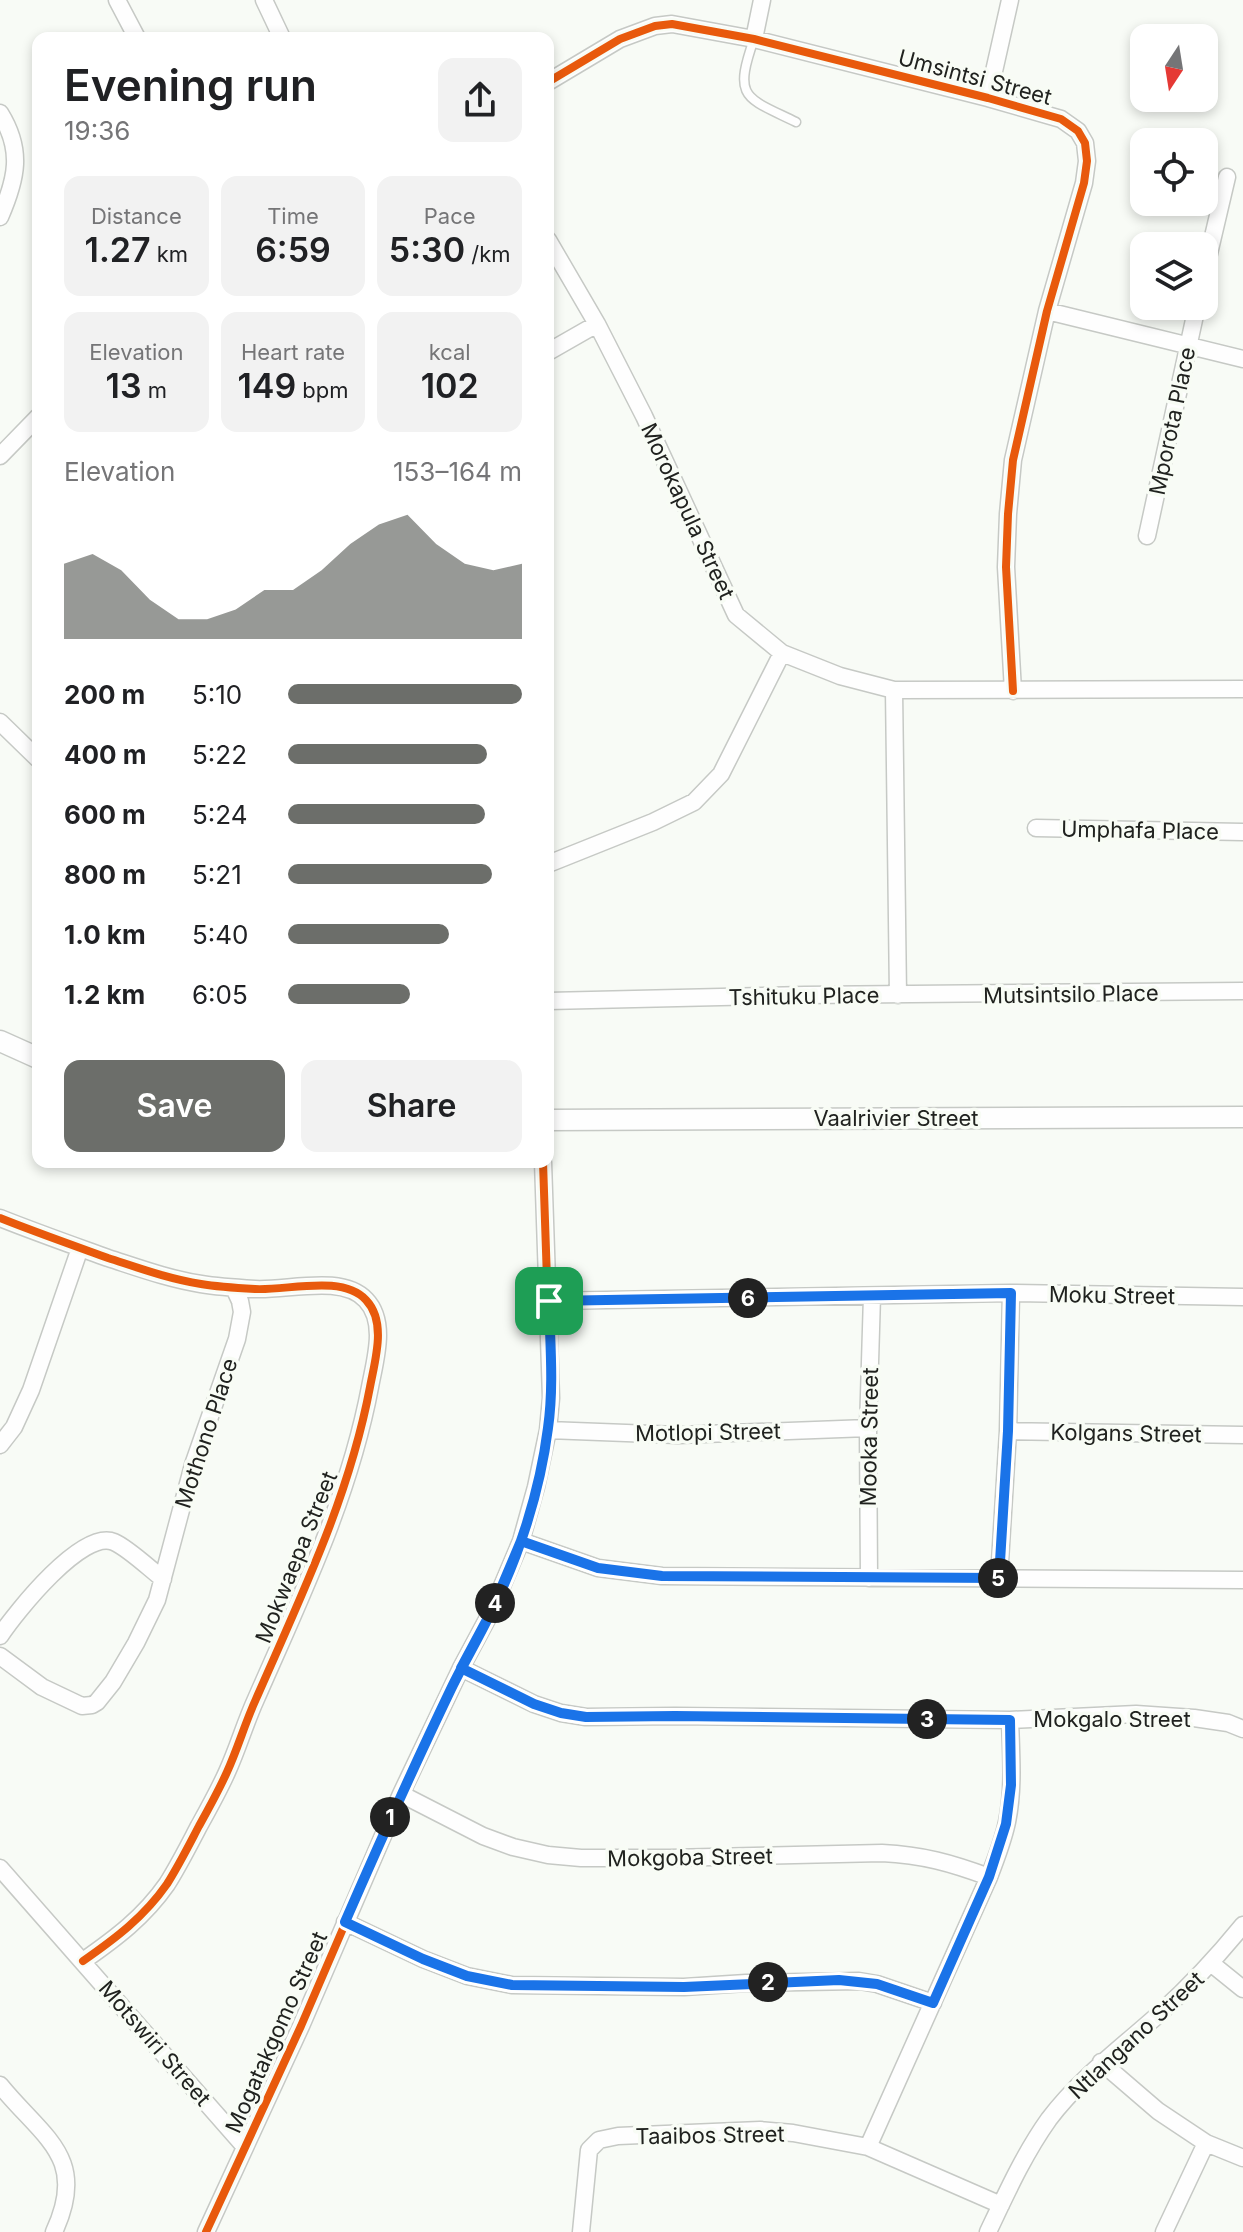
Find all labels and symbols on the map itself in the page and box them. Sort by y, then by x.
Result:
north arrow [1130,24,1218,112]
street label: Umsintsi Street [895,44,1055,110]
street label: Mporota Place [1144,345,1200,497]
street label: Morokapula Street [636,419,740,603]
street label: Umphafa Place [1061,816,1219,844]
street label: Mutsintsilo Place [983,979,1159,1009]
street label: Tshituku Place [728,982,880,1010]
street label: Vaalrivier Street [813,1105,979,1131]
pin [515,1267,583,1335]
pin: 6 [728,1278,768,1318]
street label: Moku Street [1049,1281,1175,1309]
street label: Mothono Place [170,1355,242,1511]
street label: Mooka Street [855,1367,883,1507]
street label: Motlopi Street [635,1418,781,1446]
street label: Kolgans Street [1050,1419,1202,1447]
street label: Mokwaepa Street [250,1467,342,1647]
pin: 5 [978,1558,1018,1598]
pin: 4 [475,1583,515,1623]
pin: 3 [907,1699,947,1739]
street label: Mokgalo Street [1033,1706,1191,1732]
pin: 1 [370,1797,410,1837]
street label: Mokgoba Street [607,1843,773,1871]
street label: Mogatakgomo Street [220,1927,332,2137]
pin: 2 [748,1962,788,2002]
street label: Ntlangano Street [1063,1966,1209,2104]
street label: Motswiri Street [94,1975,216,2111]
street label: Taaibos Street [635,2121,785,2149]

